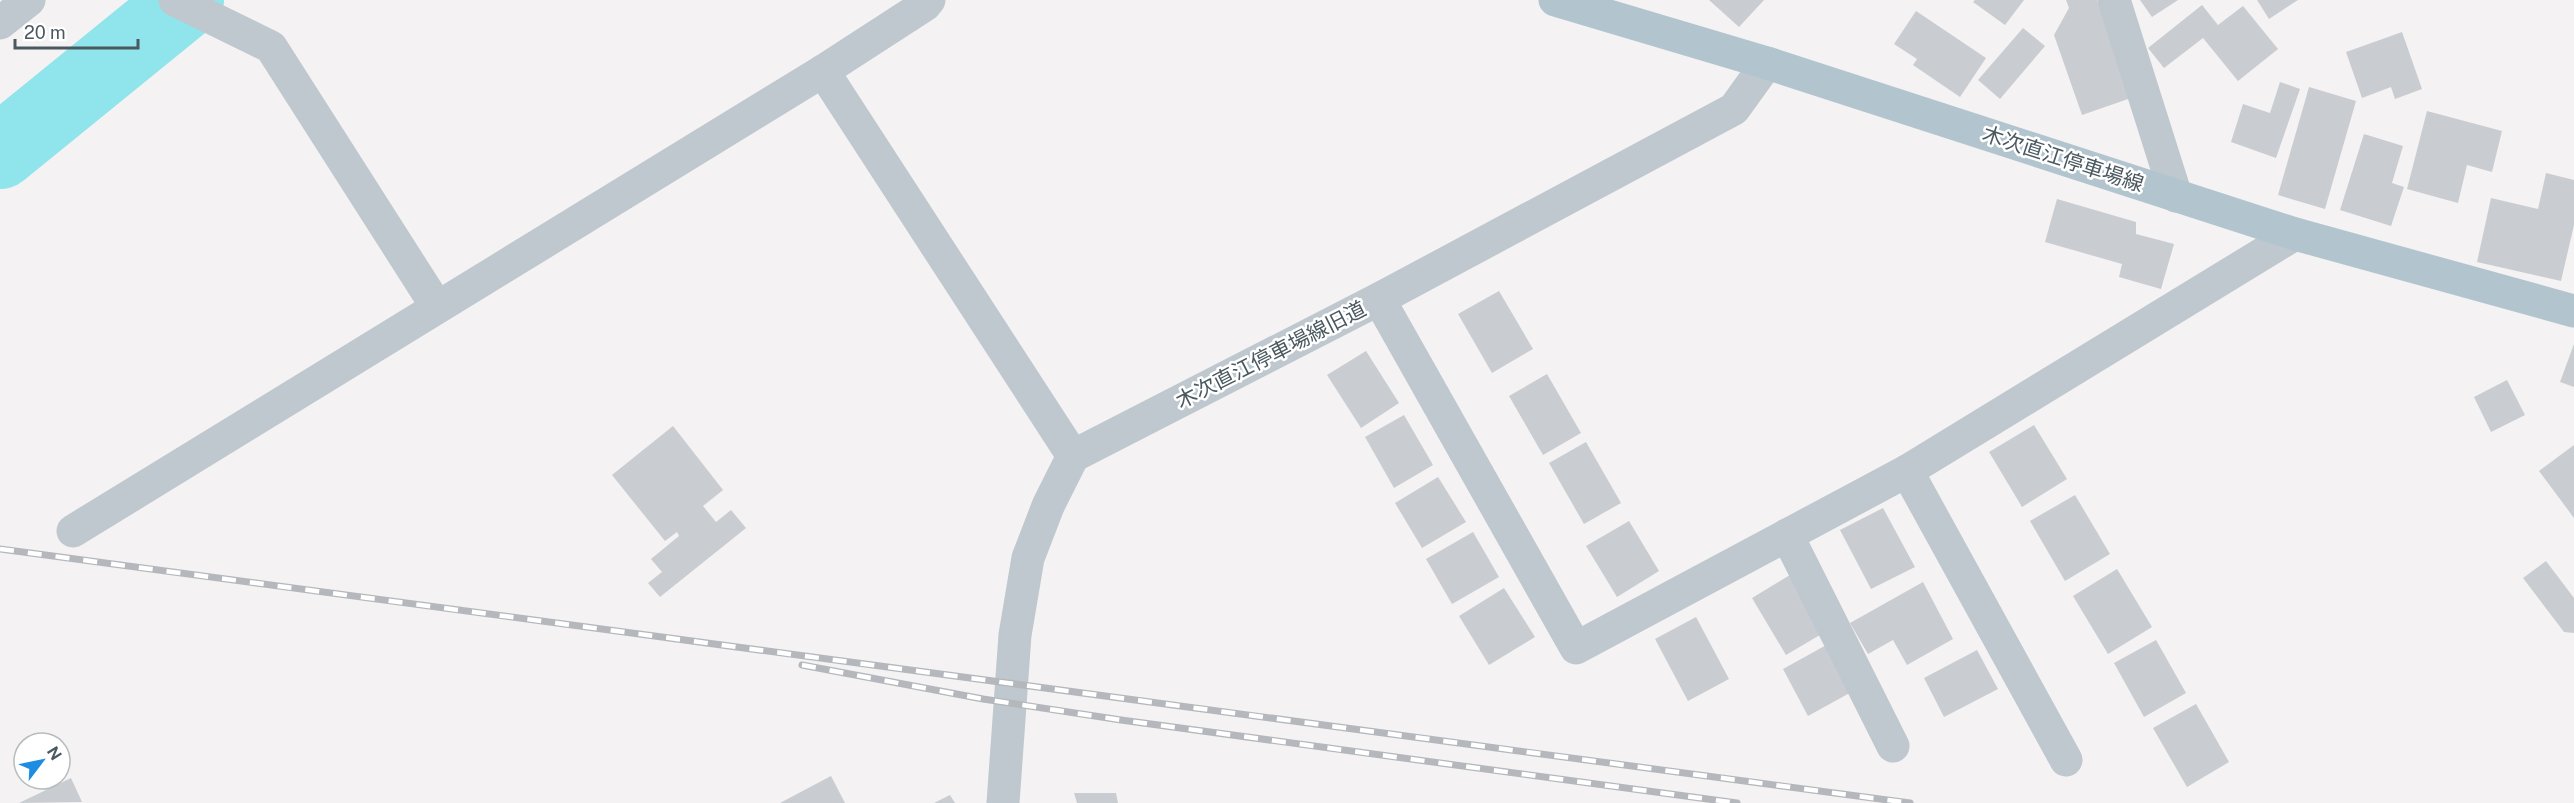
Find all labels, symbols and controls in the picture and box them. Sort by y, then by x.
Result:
scale bar [15,12,138,50]
text: 20 m [24,22,66,43]
street label: 木次直江停車場線 [1979,121,2147,196]
street label: 木次直江停車場線旧道 [1172,296,1370,413]
north arrow [12,731,72,791]
text: N [43,743,66,764]

